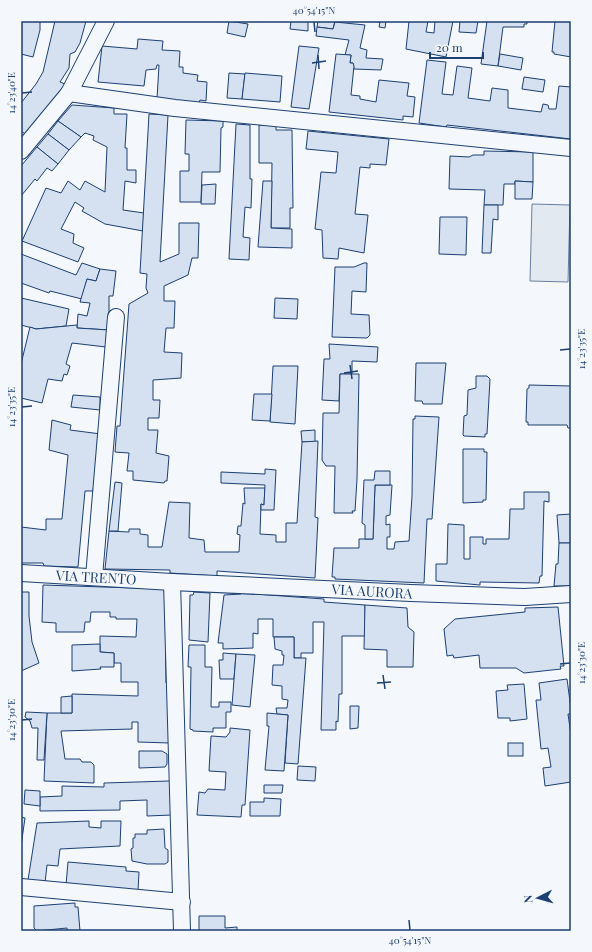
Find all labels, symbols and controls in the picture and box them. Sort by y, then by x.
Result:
text: 40°54'15"N [293,3,335,17]
scale bar [430,34,483,60]
text: 20 m [436,39,463,55]
text: 14°23'40"E [4,72,18,114]
text: 14°23'35"E [574,329,588,369]
text: 14°23'35"E [4,387,18,427]
street label: VIA TRENTO [54,565,137,589]
street label: VIA AURORA [330,579,413,603]
text: 14°23'30"E [574,642,588,684]
text: 14°23'30"E [4,699,18,741]
north arrow [518,878,558,918]
text: N [520,894,535,904]
text: 40°54'15"N [389,933,431,947]

